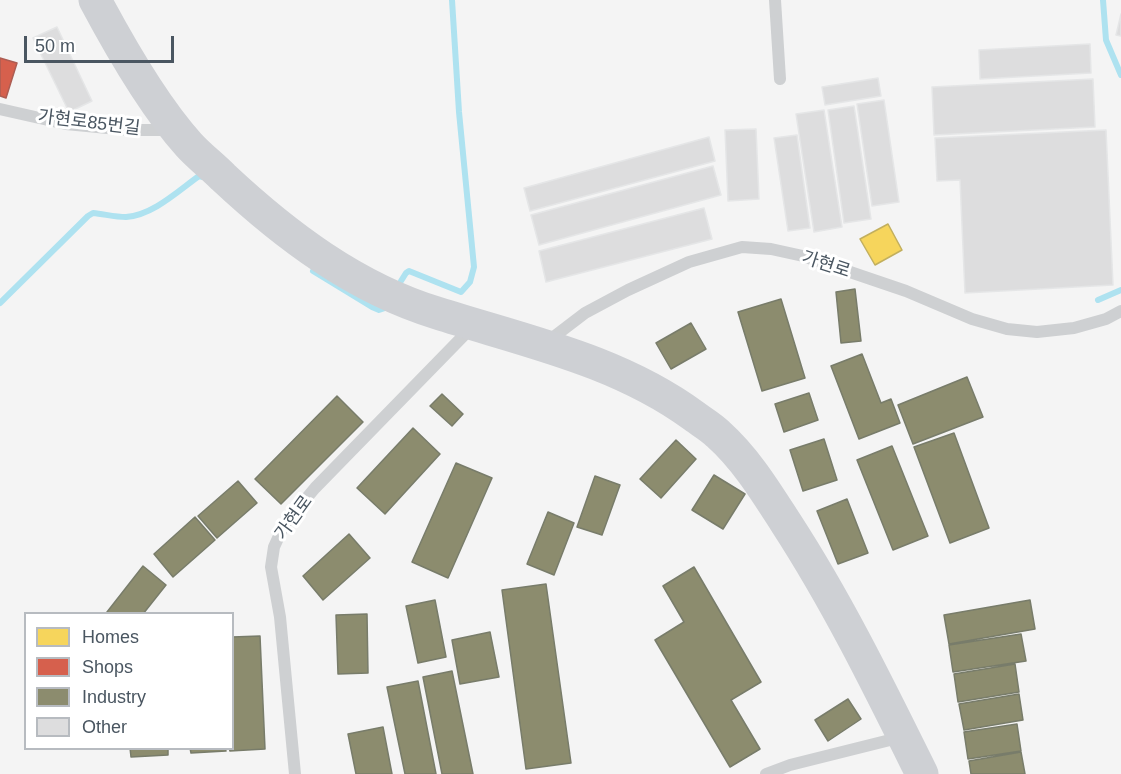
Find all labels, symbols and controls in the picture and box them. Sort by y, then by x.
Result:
scale bar [27,24,177,62]
text: 50 m [35,36,75,56]
street label: 가현로85번길 [37,106,141,140]
street label: 가현로 [799,247,853,283]
street label: 가현로 [271,492,317,544]
legend [24,612,234,750]
text: Homes [82,627,139,647]
text: Shops [82,657,133,677]
text: Industry [82,687,146,707]
text: Other [82,717,127,737]

